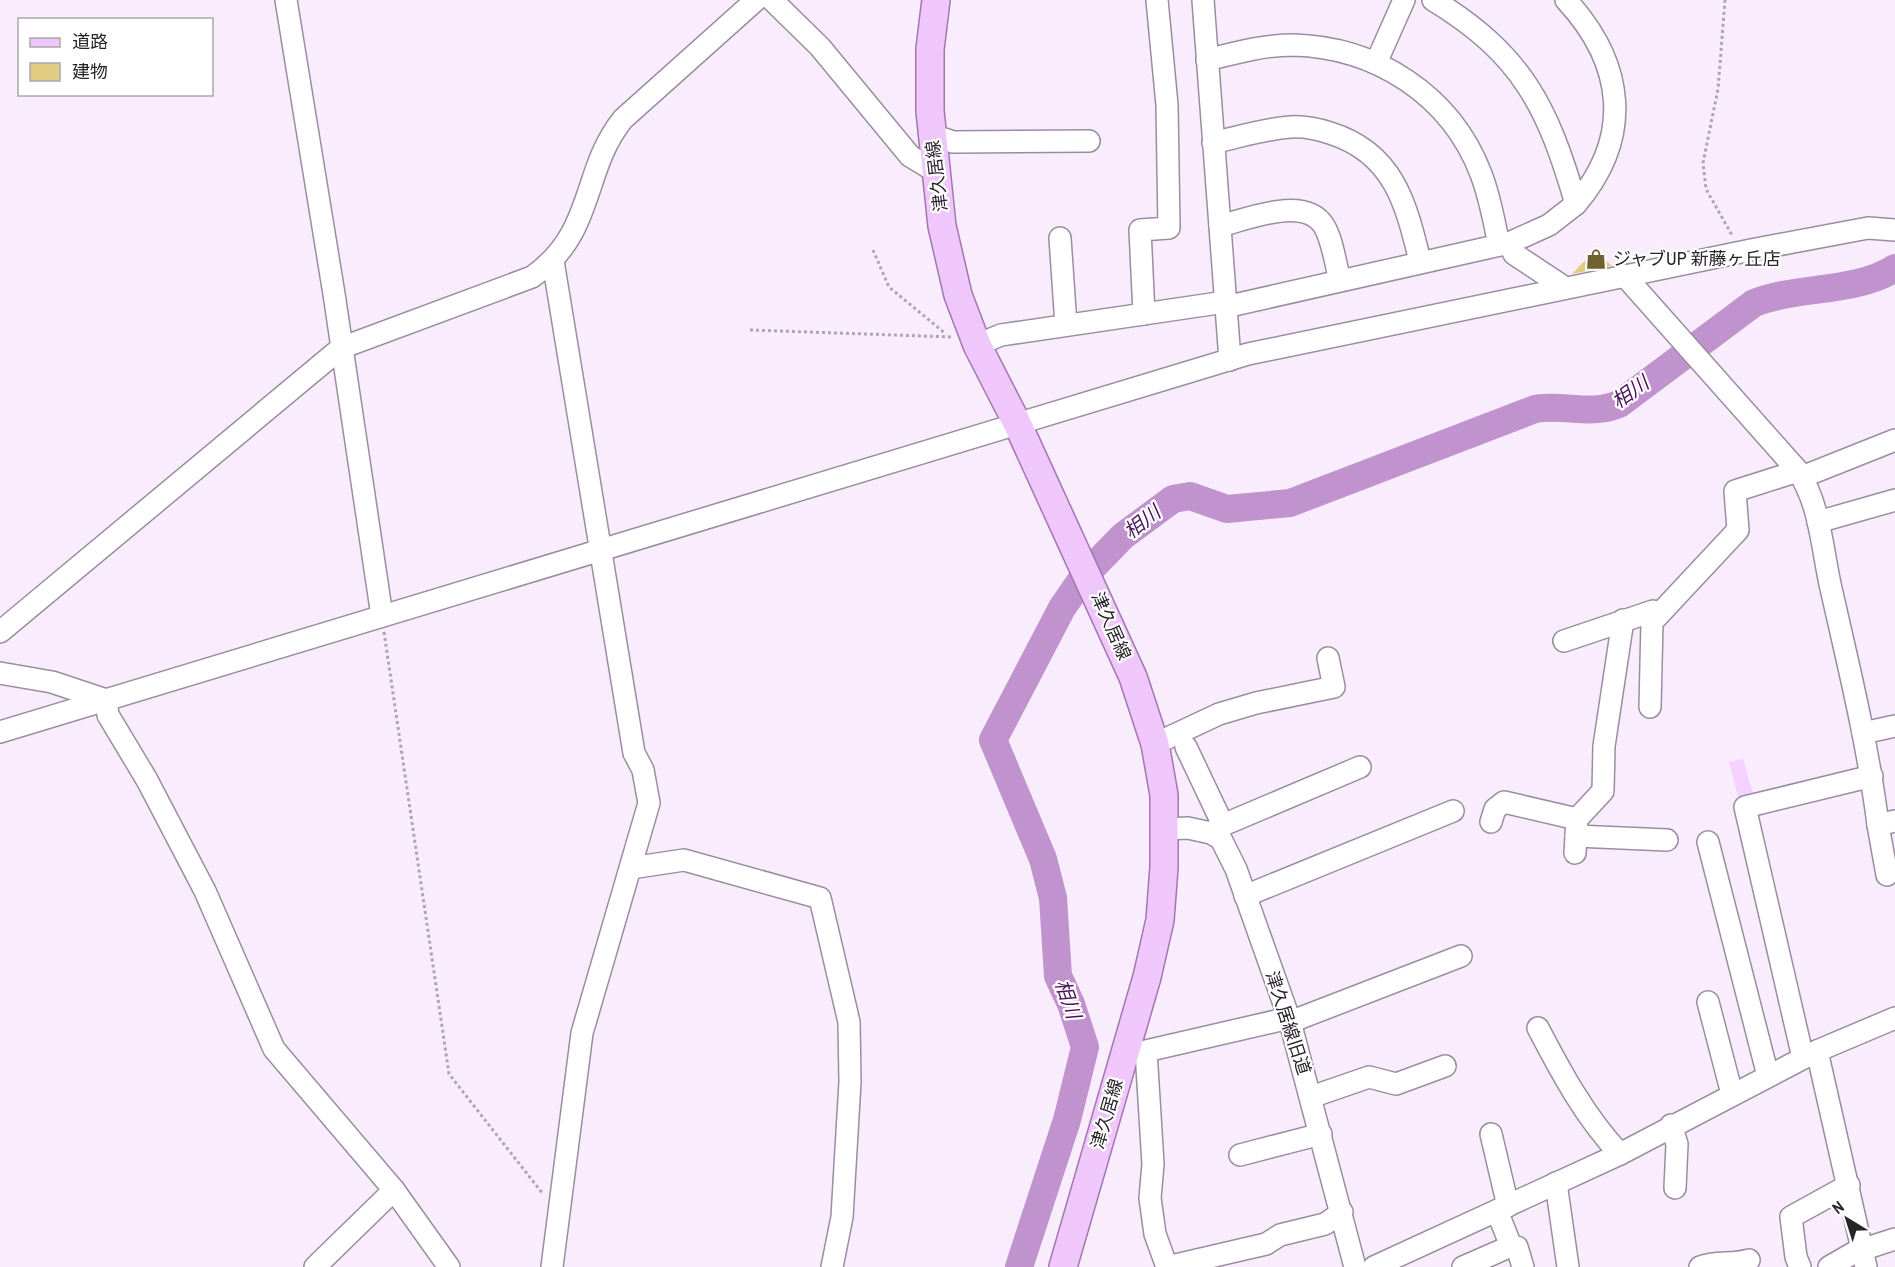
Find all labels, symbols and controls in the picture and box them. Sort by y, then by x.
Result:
legend [18,18,213,96]
text: 道路 [72,29,108,54]
text: 建物 [72,59,108,84]
street label: 津久居線 [920,139,953,213]
place label: ジャブUP 新藤ヶ丘店 [1613,246,1780,271]
shop icon: ジャブUP 新藤ヶ丘店 [1584,247,1608,271]
water label: 相川 [1606,368,1655,414]
water label: 相川 [1118,497,1167,545]
street label: 津久居線 [1085,588,1138,664]
street label: 津久居線旧道 [1260,968,1317,1078]
water label: 相川 [1049,976,1088,1024]
street label: 津久居線 [1085,1076,1128,1152]
north arrow [1817,1189,1877,1249]
text: N [1827,1196,1848,1219]

